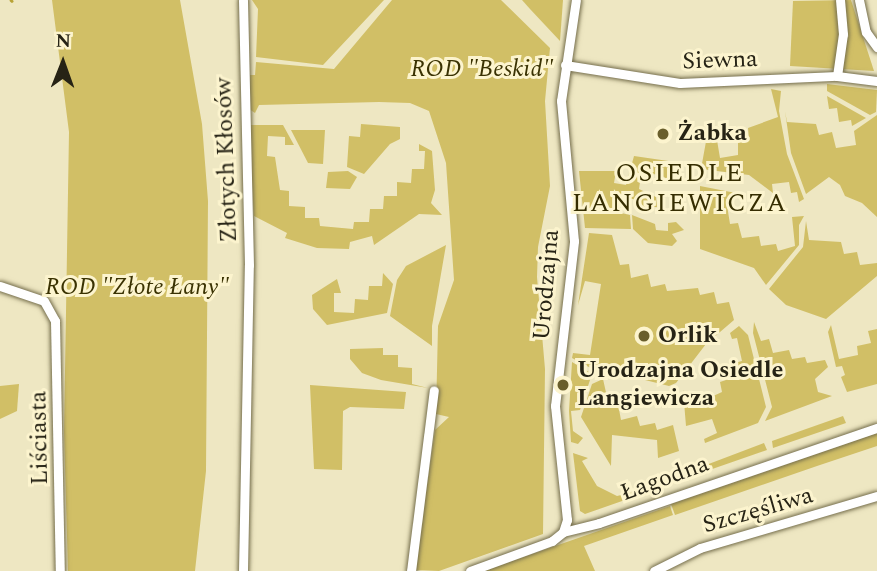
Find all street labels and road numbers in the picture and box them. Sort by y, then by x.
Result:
street label: Siewna [682,45,758,77]
street label: Złotych Kłosów [210,77,244,243]
street label: Urodzajna [528,228,566,342]
street label: Liściasta [25,391,55,485]
street label: Łagodna [617,450,713,508]
street label: Szczęśliwa [699,482,817,540]

